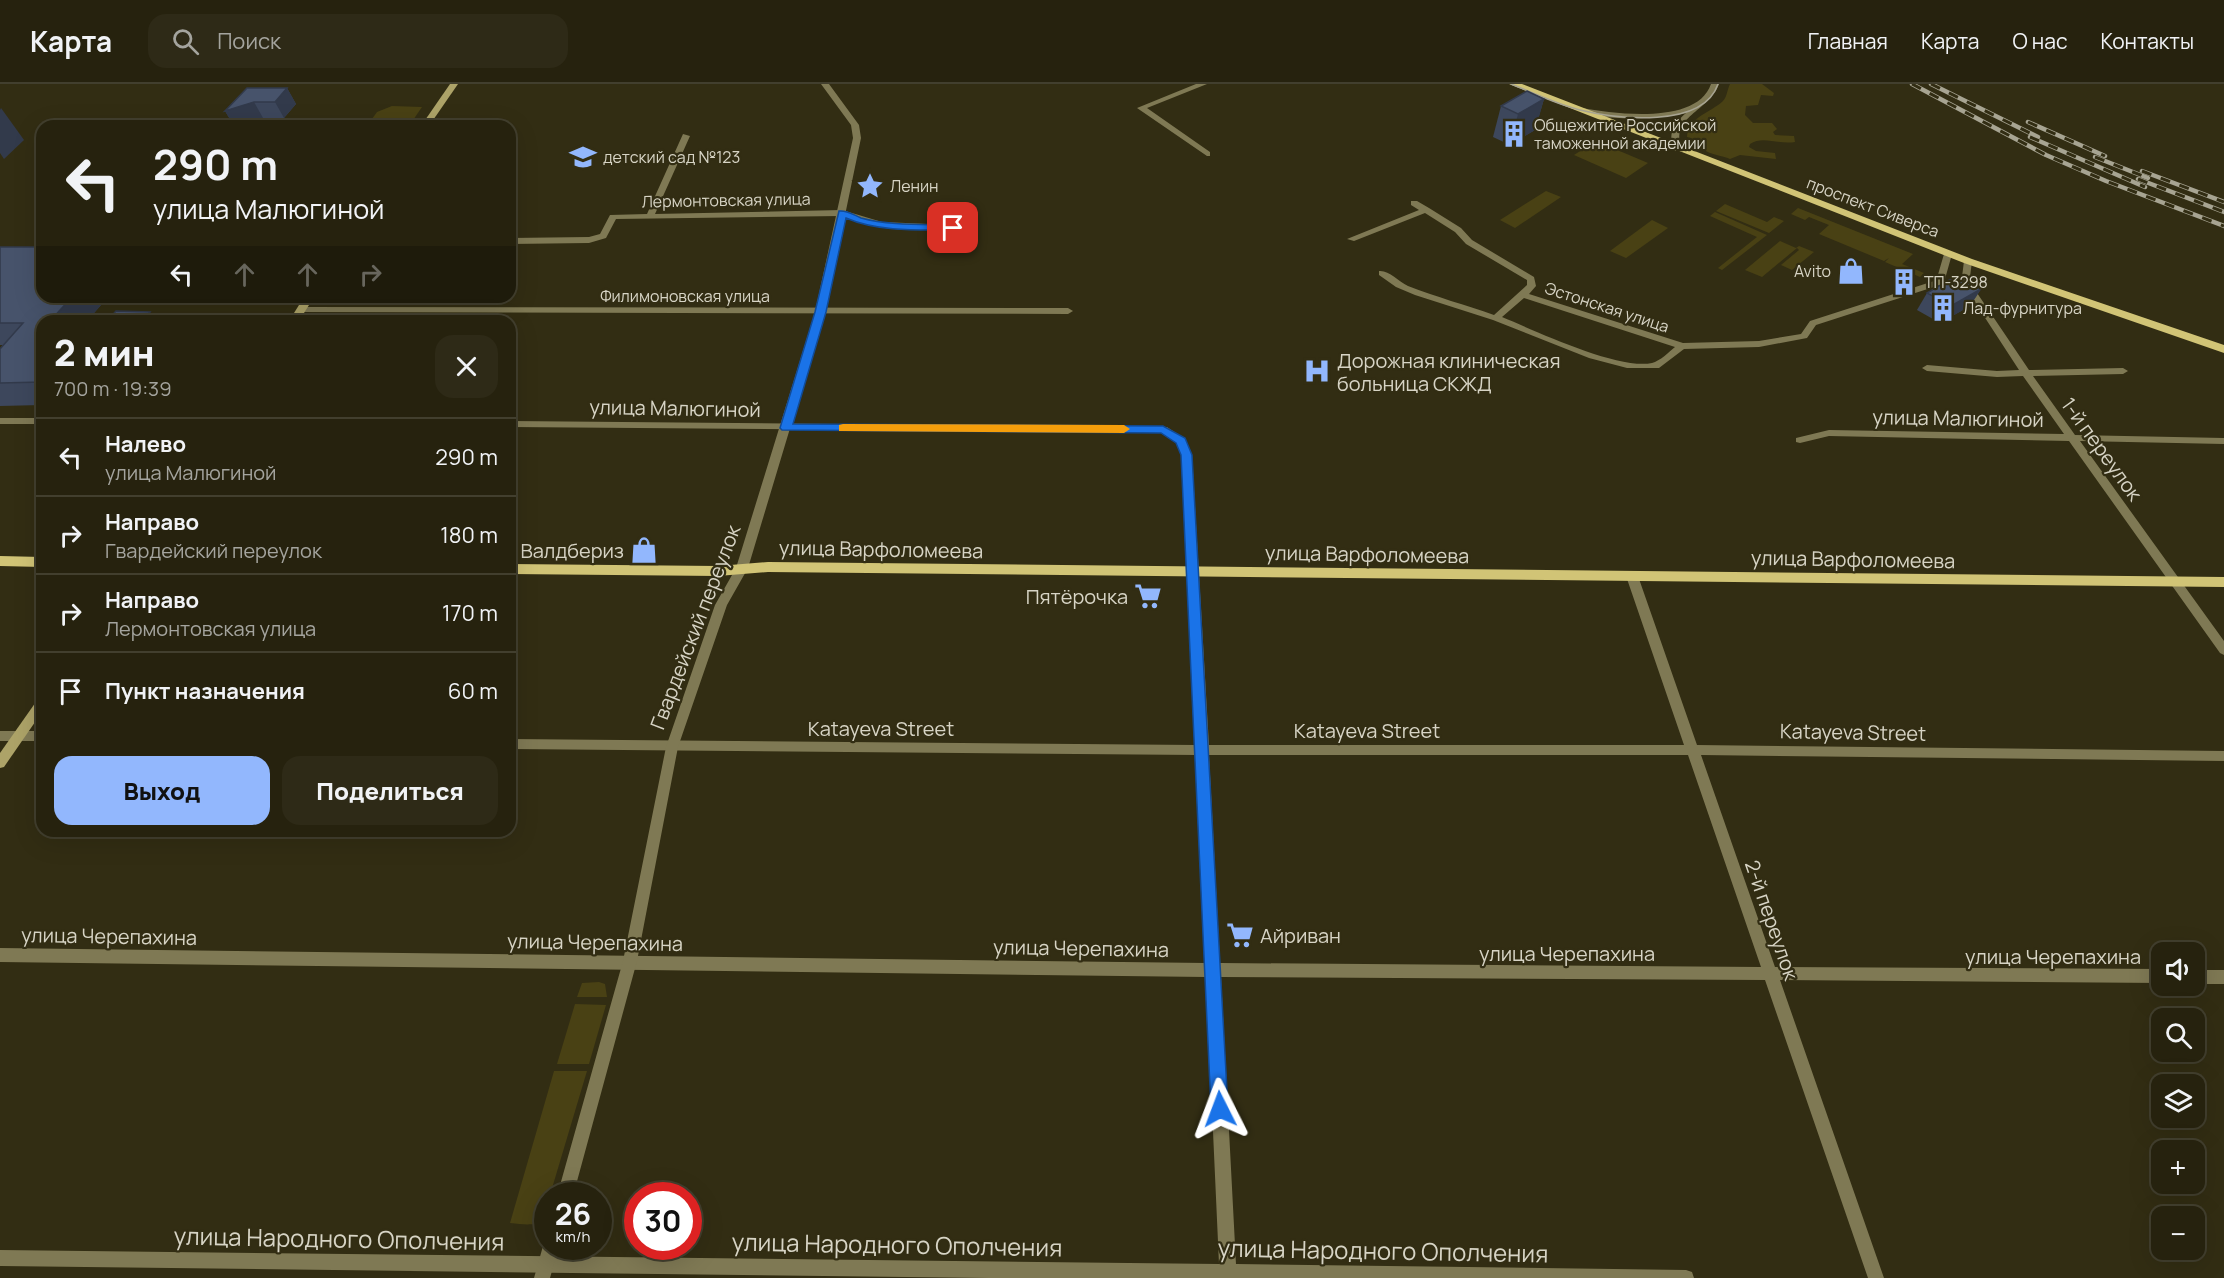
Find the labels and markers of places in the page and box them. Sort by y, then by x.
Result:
place label: Общежитие Российской таможенной академии [1534,114,1716,154]
building icon: Общежитие Российской таможенной академии [1499,119,1529,149]
school or university icon: детский сад №123 [568,142,598,172]
place label: детский сад №123 [603,146,740,168]
place icon: Ленин [855,171,885,201]
place label: Ленин [890,175,939,197]
pin [927,202,978,253]
shop icon: Avito [1836,256,1866,286]
place label: Avito [1794,260,1831,282]
building icon: ТП-3298 [1889,267,1919,297]
place label: ТП-3298 [1924,271,1988,293]
building icon: Лад-фурнитура [1928,293,1958,323]
place label: Лад-фурнитура [1963,297,2082,319]
place label: Дорожная клиническая больница СКЖД [1337,347,1561,397]
hospital icon: Дорожная клиническая больница СКЖД [1302,356,1332,386]
shop icon: Валдбериз [629,535,659,565]
place label: Валдбериз [520,537,624,564]
supermarket icon: Пятёрочка [1133,581,1163,611]
place label: Пятёрочка [1026,583,1128,610]
supermarket icon: Айриван [1225,920,1255,950]
place label: Айриван [1260,922,1341,949]

